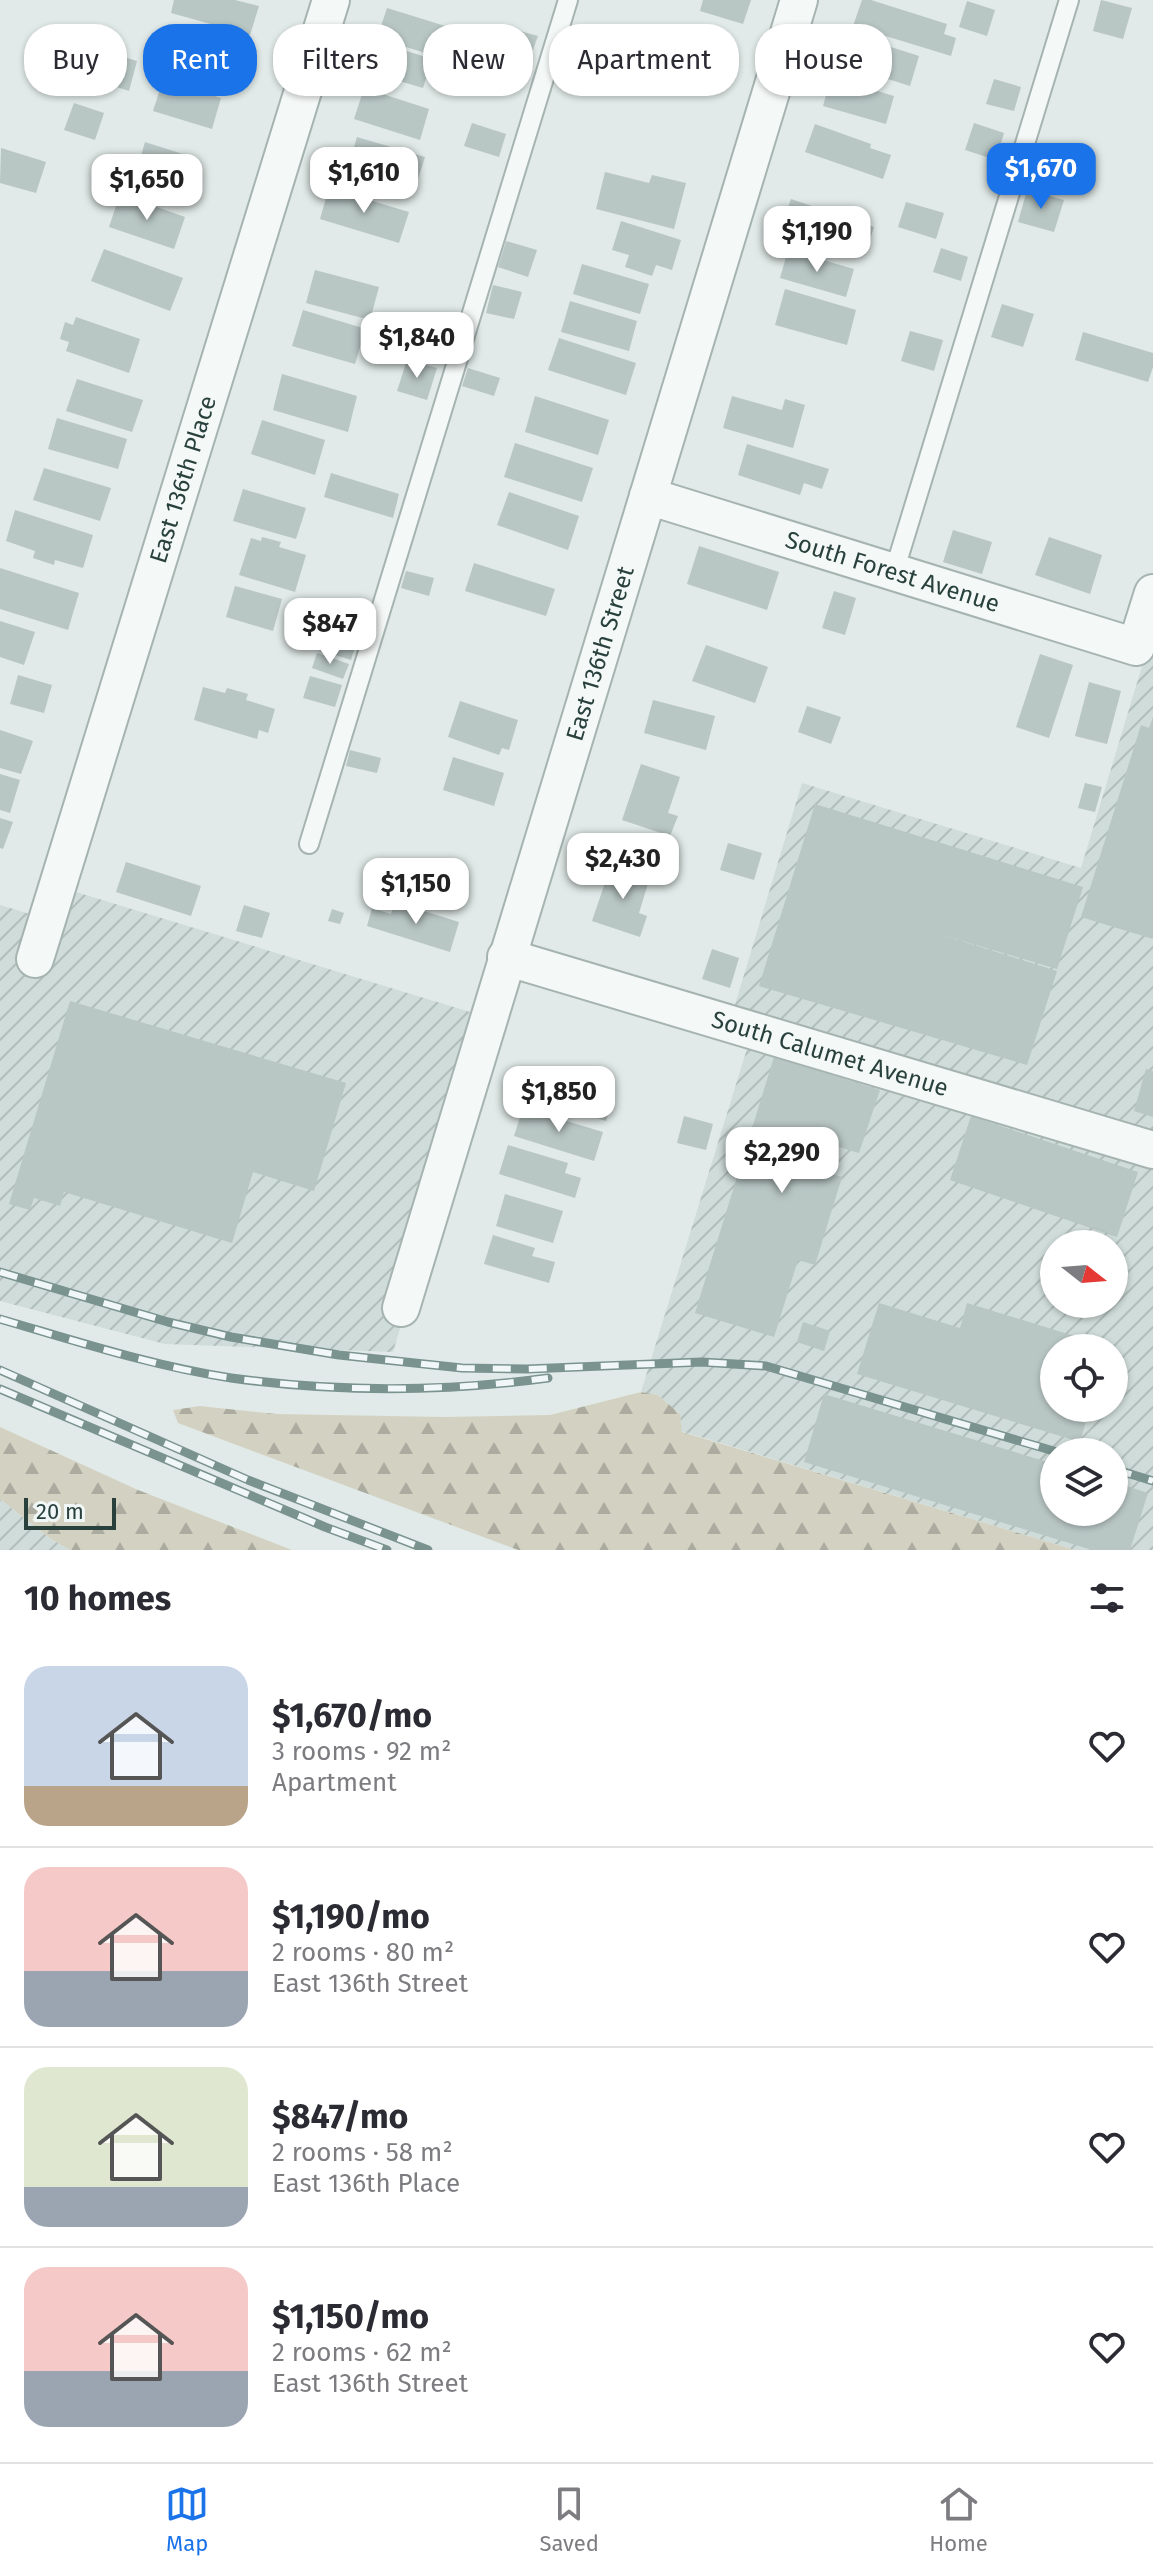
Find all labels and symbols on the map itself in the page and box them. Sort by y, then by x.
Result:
pin: $1,670 [976,143,1106,211]
pin: $1,610 [299,147,429,215]
pin: $1,650 [82,154,212,222]
pin: $1,190 [752,206,882,274]
pin: $1,840 [352,312,482,380]
street label: East 136th Place [144,392,222,566]
street label: South Forest Avenue [782,525,1003,618]
street label: East 136th Street [560,563,640,744]
pin: $847 [283,598,377,666]
pin: $2,430 [558,833,688,901]
pin: $1,150 [351,858,481,926]
street label: South Calumet Avenue [708,1005,952,1102]
pin: $1,850 [494,1066,624,1134]
pin: $2,290 [717,1127,847,1195]
north arrow [1040,1230,1128,1318]
scale bar [24,1494,116,1530]

